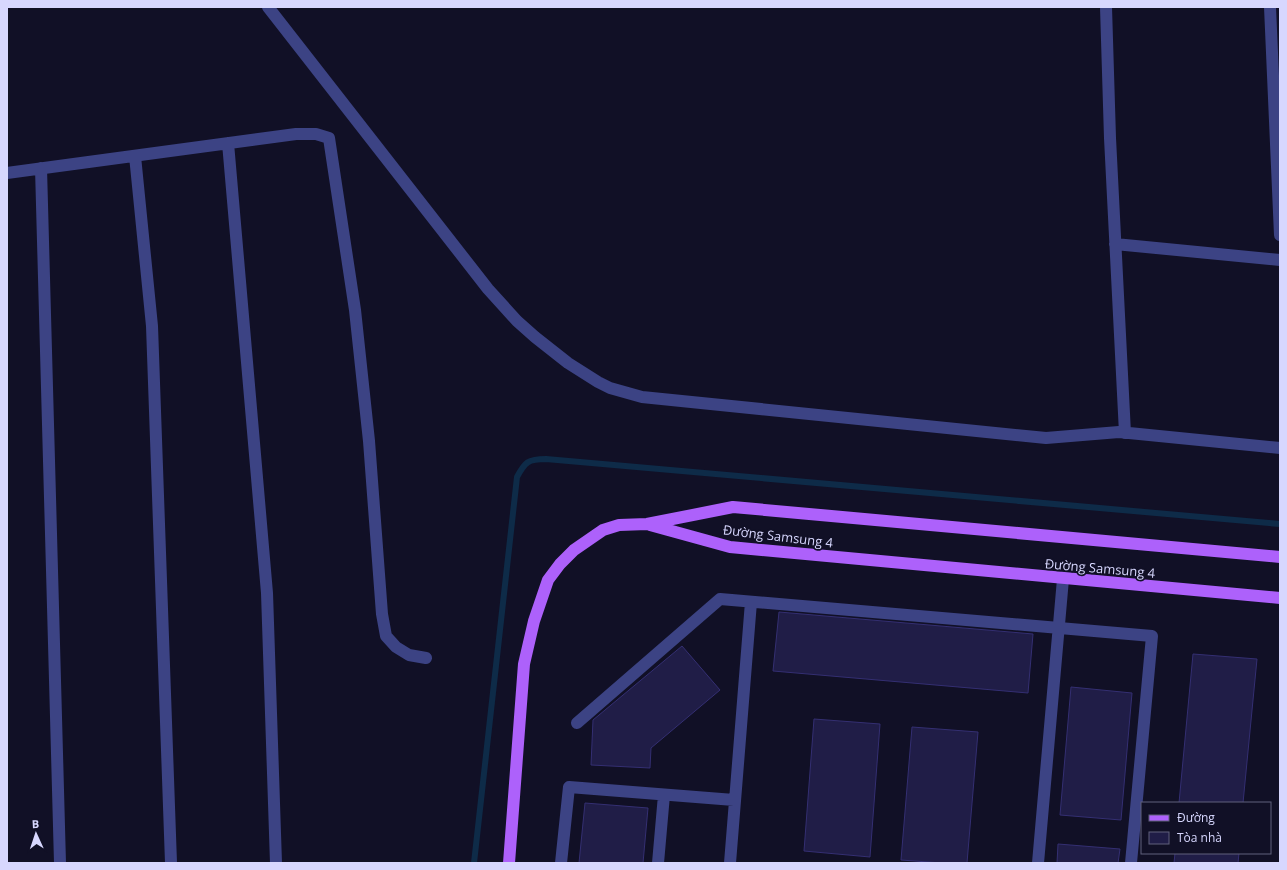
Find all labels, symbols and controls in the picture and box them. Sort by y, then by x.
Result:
street label: Đường Samsung 4 [722,520,835,552]
street label: Đường Samsung 4 [1044,554,1157,582]
legend [1141,802,1271,854]
text: Đường [1177,809,1215,826]
north arrow [16,814,56,854]
text: B [31,816,40,831]
text: Tòa nhà [1177,829,1222,846]

